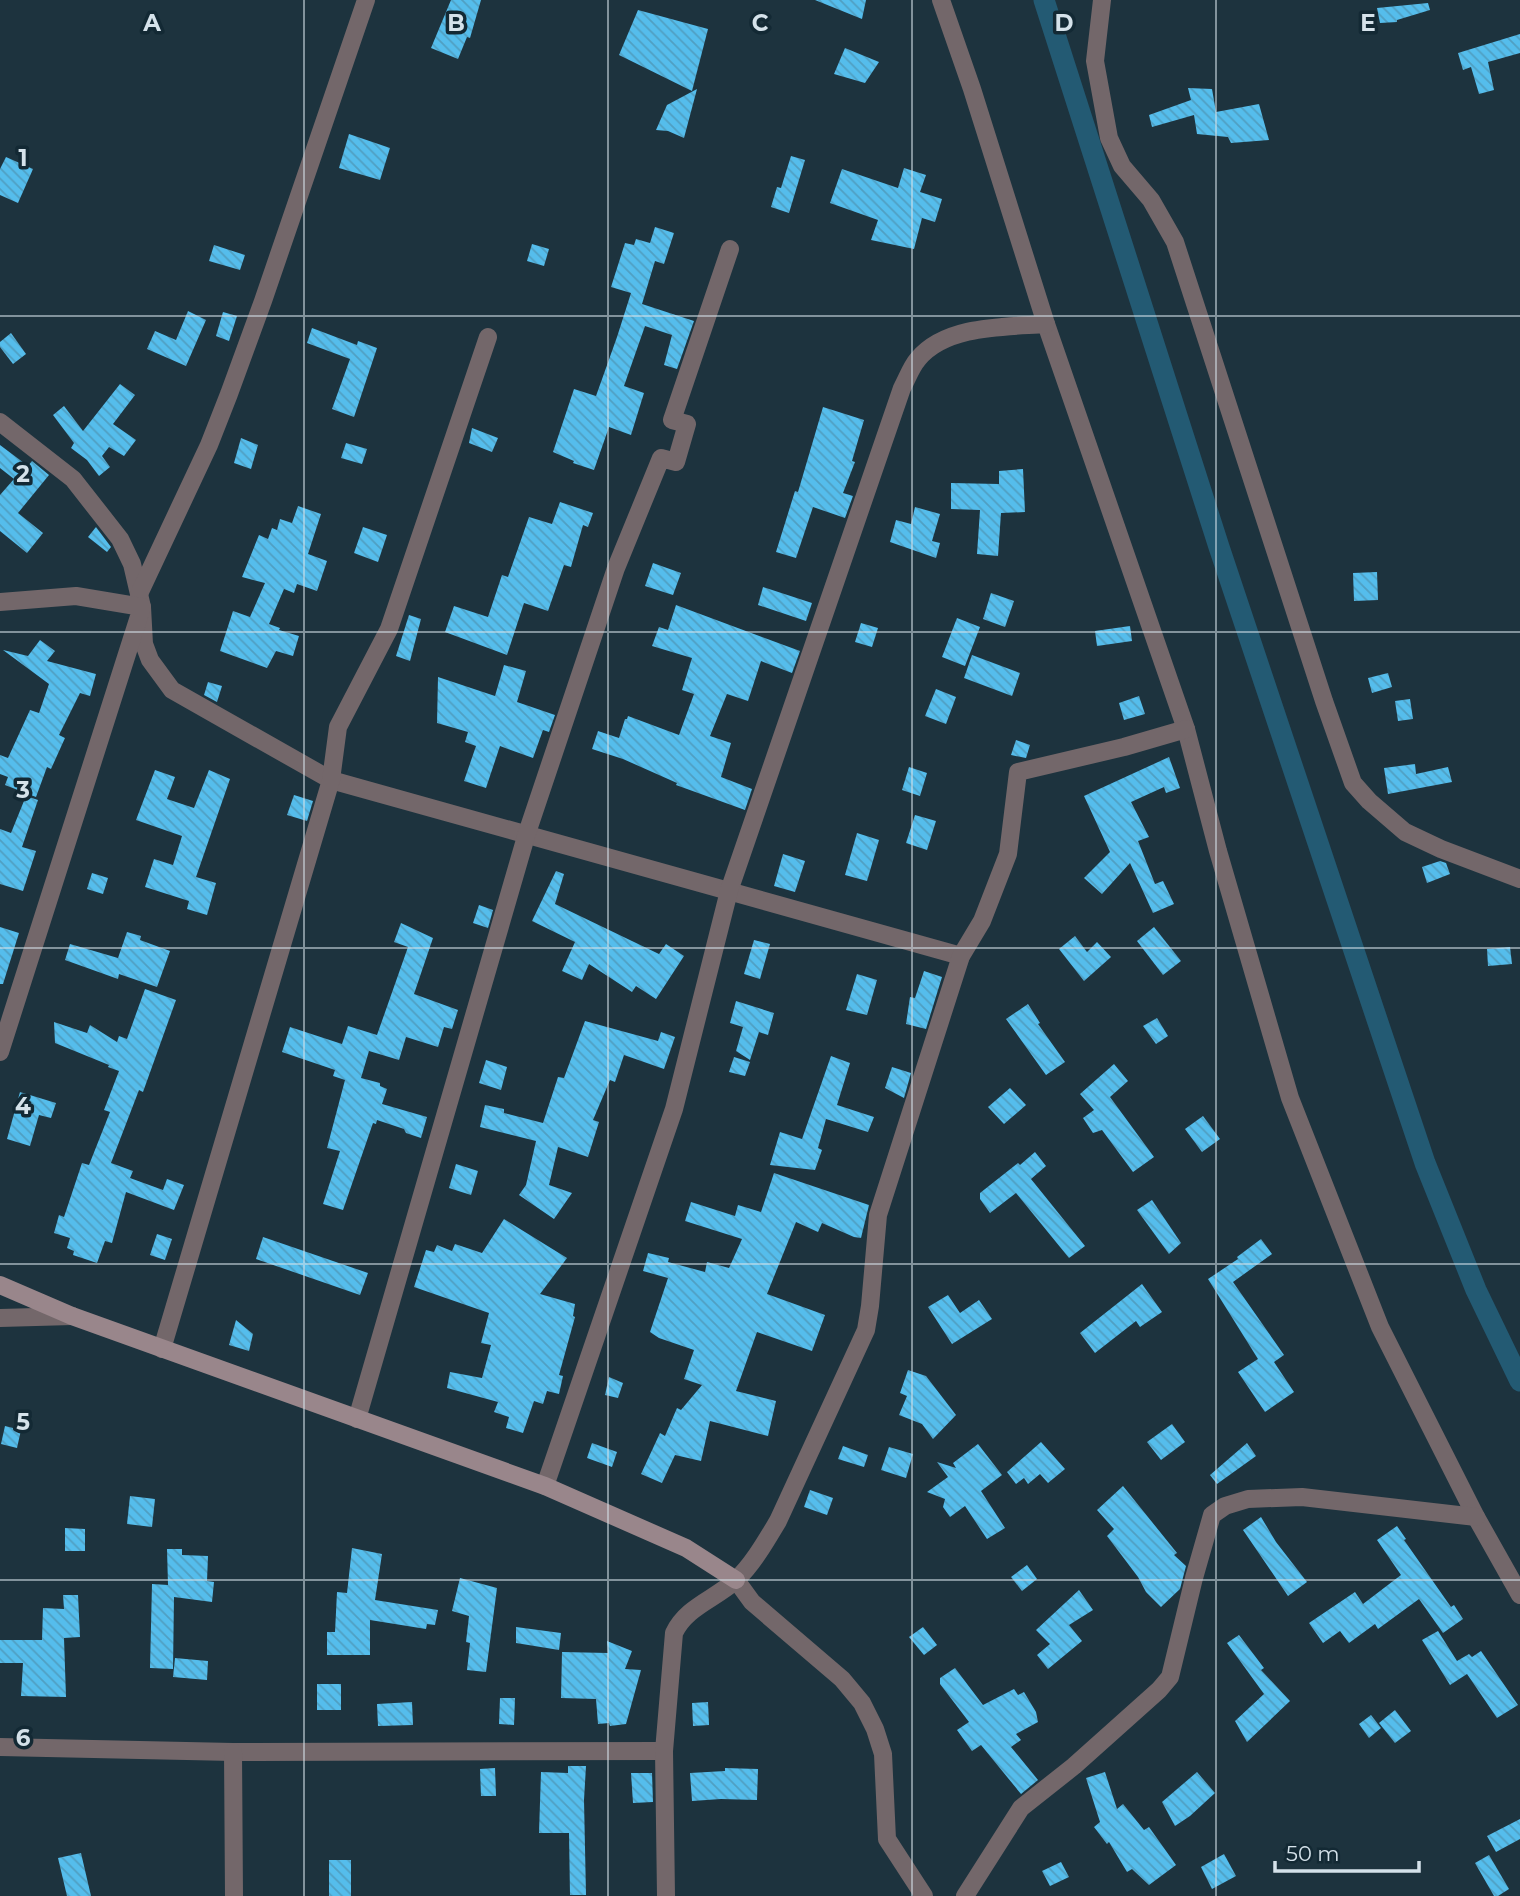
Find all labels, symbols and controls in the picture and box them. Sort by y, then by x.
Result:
text: A [142,9,161,37]
text: B [447,9,465,37]
text: C [752,9,769,37]
text: D [1055,9,1074,37]
text: E [1360,9,1376,37]
text: 1 [18,144,28,172]
text: 2 [16,460,30,488]
text: 3 [15,776,30,804]
text: 4 [15,1092,31,1120]
text: 5 [16,1408,30,1436]
text: 6 [16,1724,31,1752]
scale bar [1275,1829,1418,1873]
text: 50 m [1286,1841,1340,1866]

